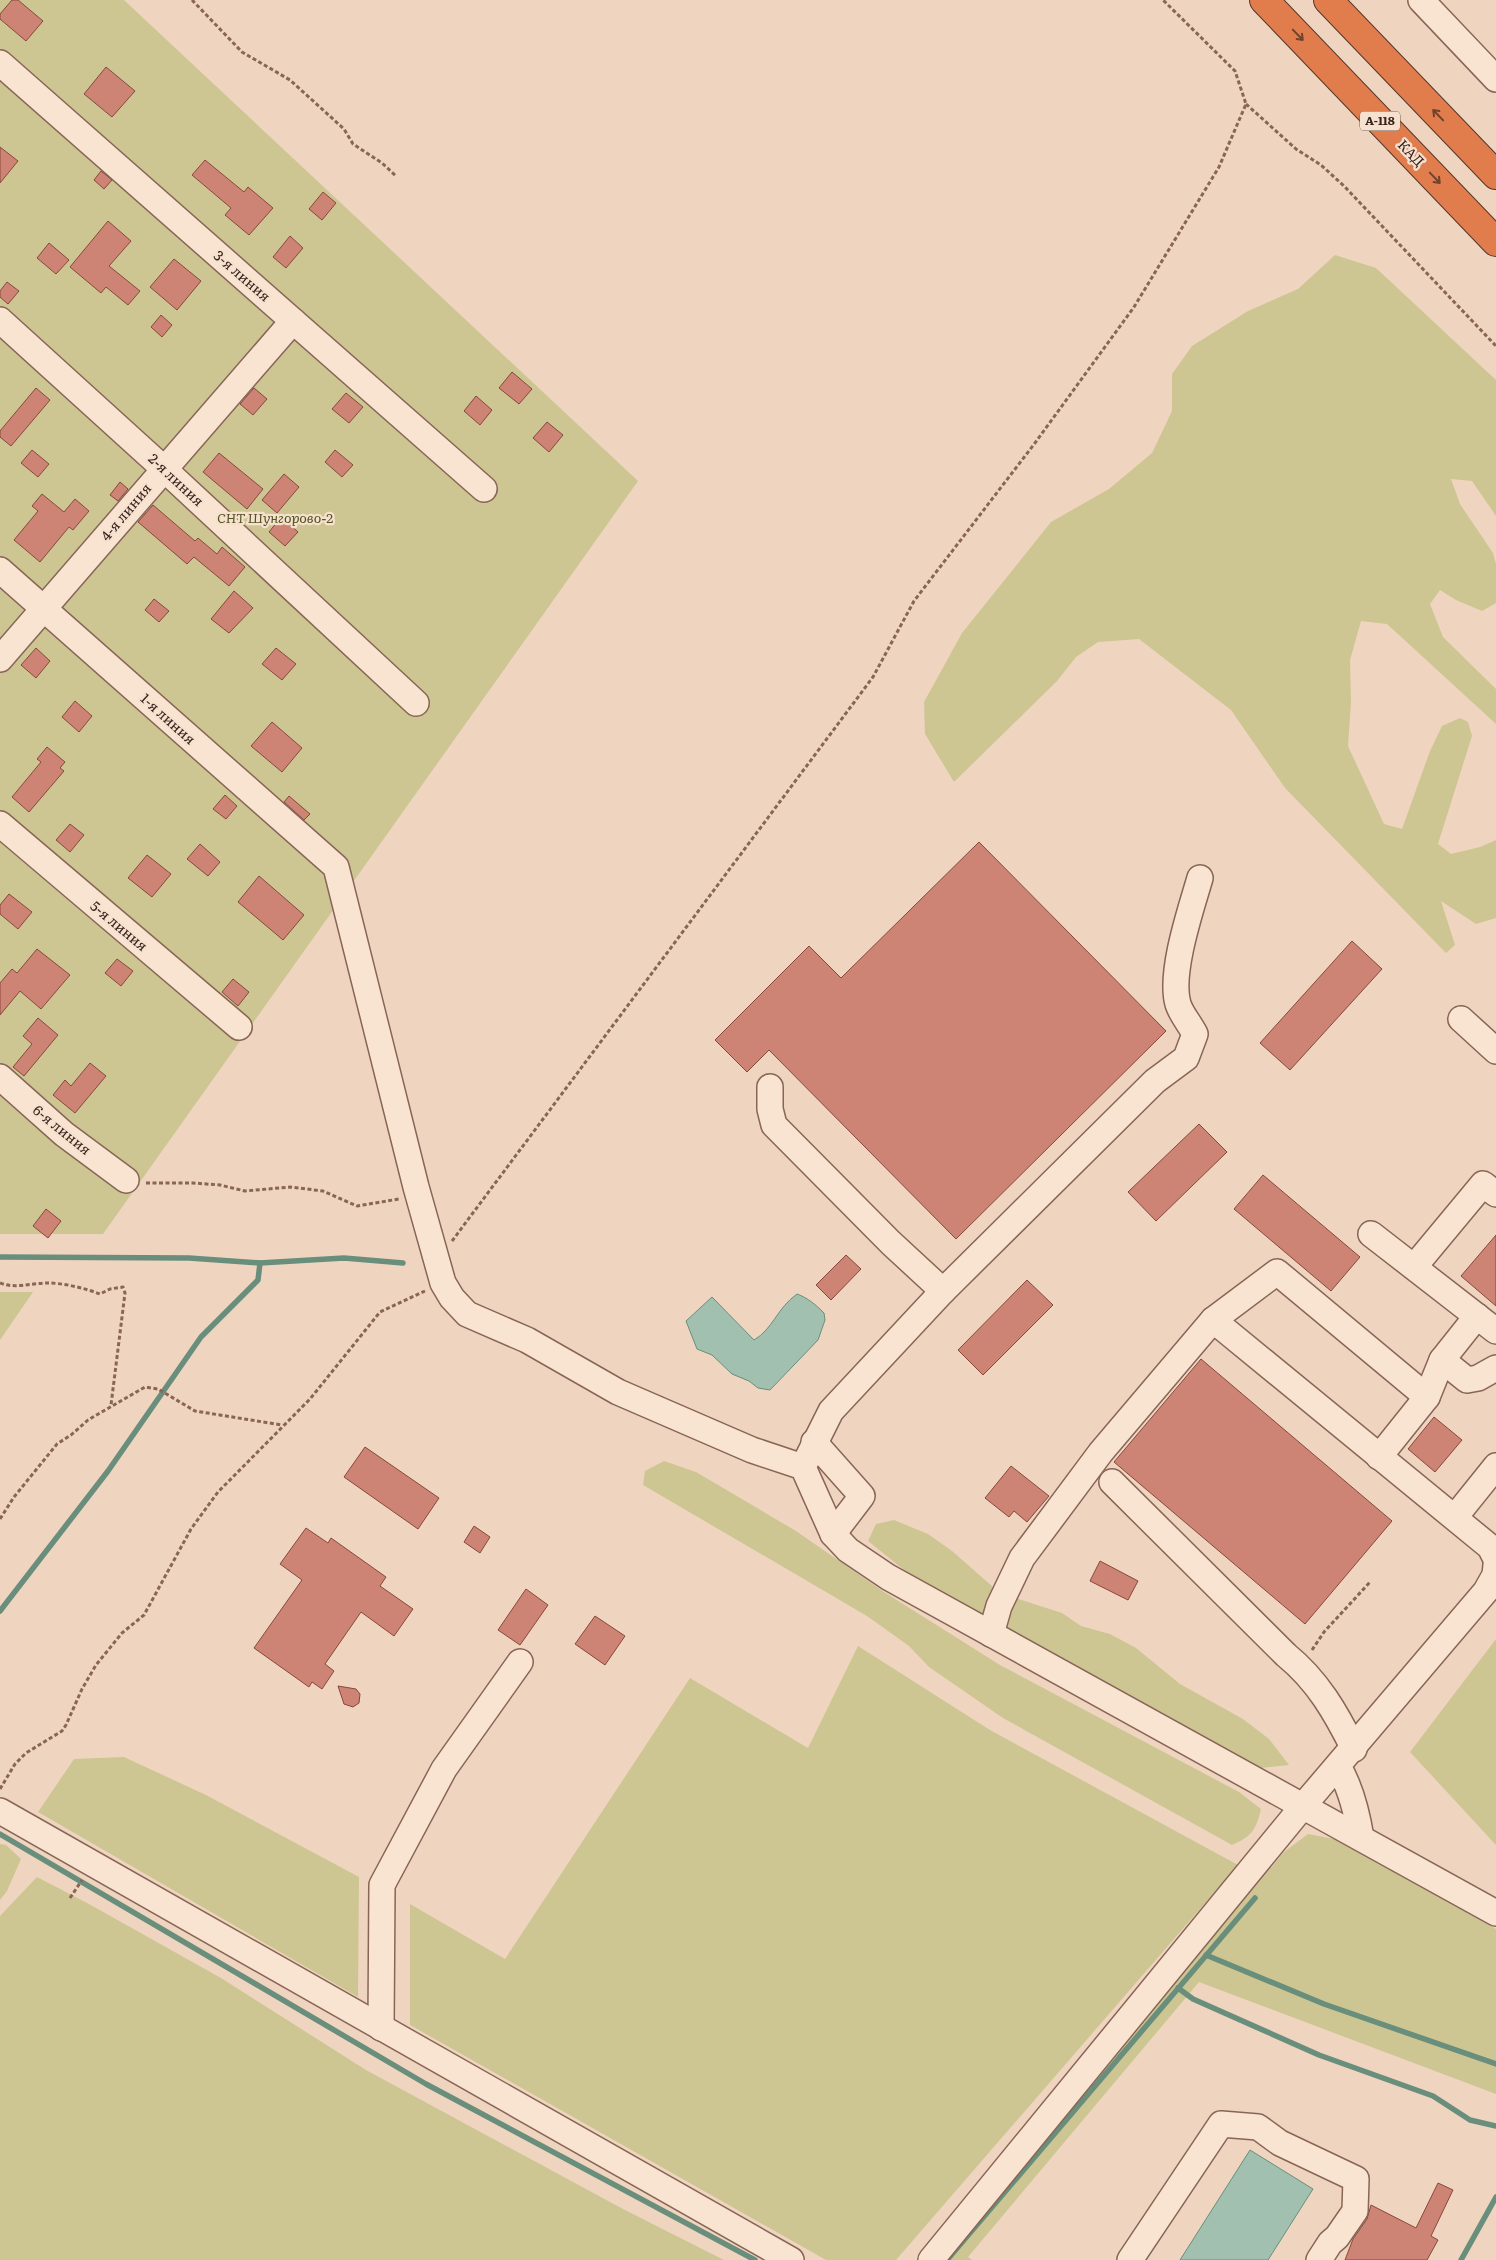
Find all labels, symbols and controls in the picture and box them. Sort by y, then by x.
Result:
one-way arrow [1292,29,1304,42]
one-way arrow [1432,109,1444,121]
road number: А-118 [1360,112,1400,130]
street label: КАД [1394,134,1430,170]
one-way arrow [1429,171,1441,184]
street label: 3-я линия [210,245,275,306]
street label: 2-я линия [145,448,209,510]
street label: 4-я линия [95,478,155,544]
park label: СНТ Шунгорово-2 [217,507,333,527]
street label: 1-я линия [137,688,200,748]
street label: 5-я линия [87,895,153,955]
street label: 6-я линия [29,1100,96,1159]

